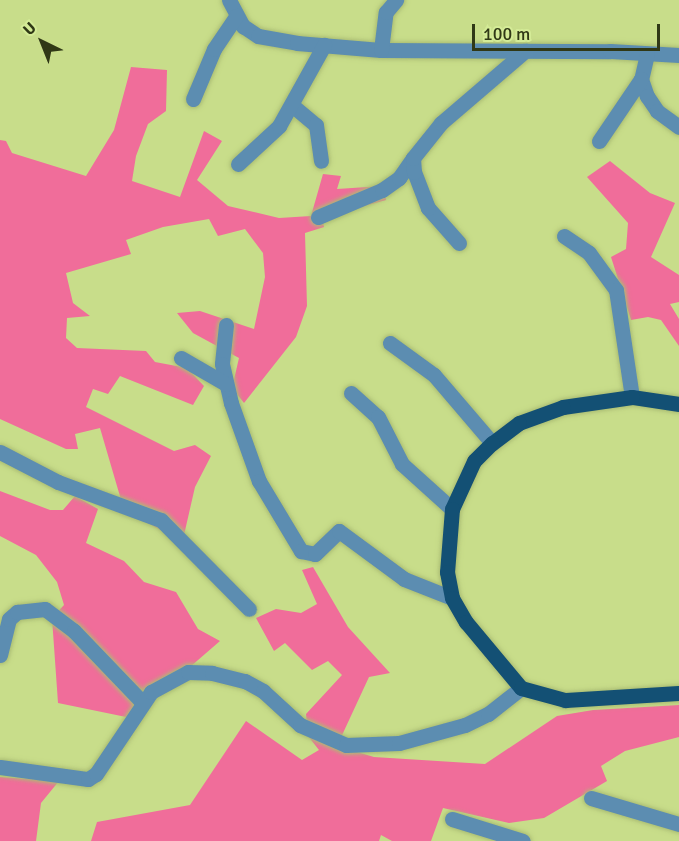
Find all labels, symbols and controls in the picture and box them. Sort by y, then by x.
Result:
north arrow [12,12,72,72]
scale bar [475,12,662,50]
text: U [19,18,40,40]
text: 100 m [483,23,530,45]

